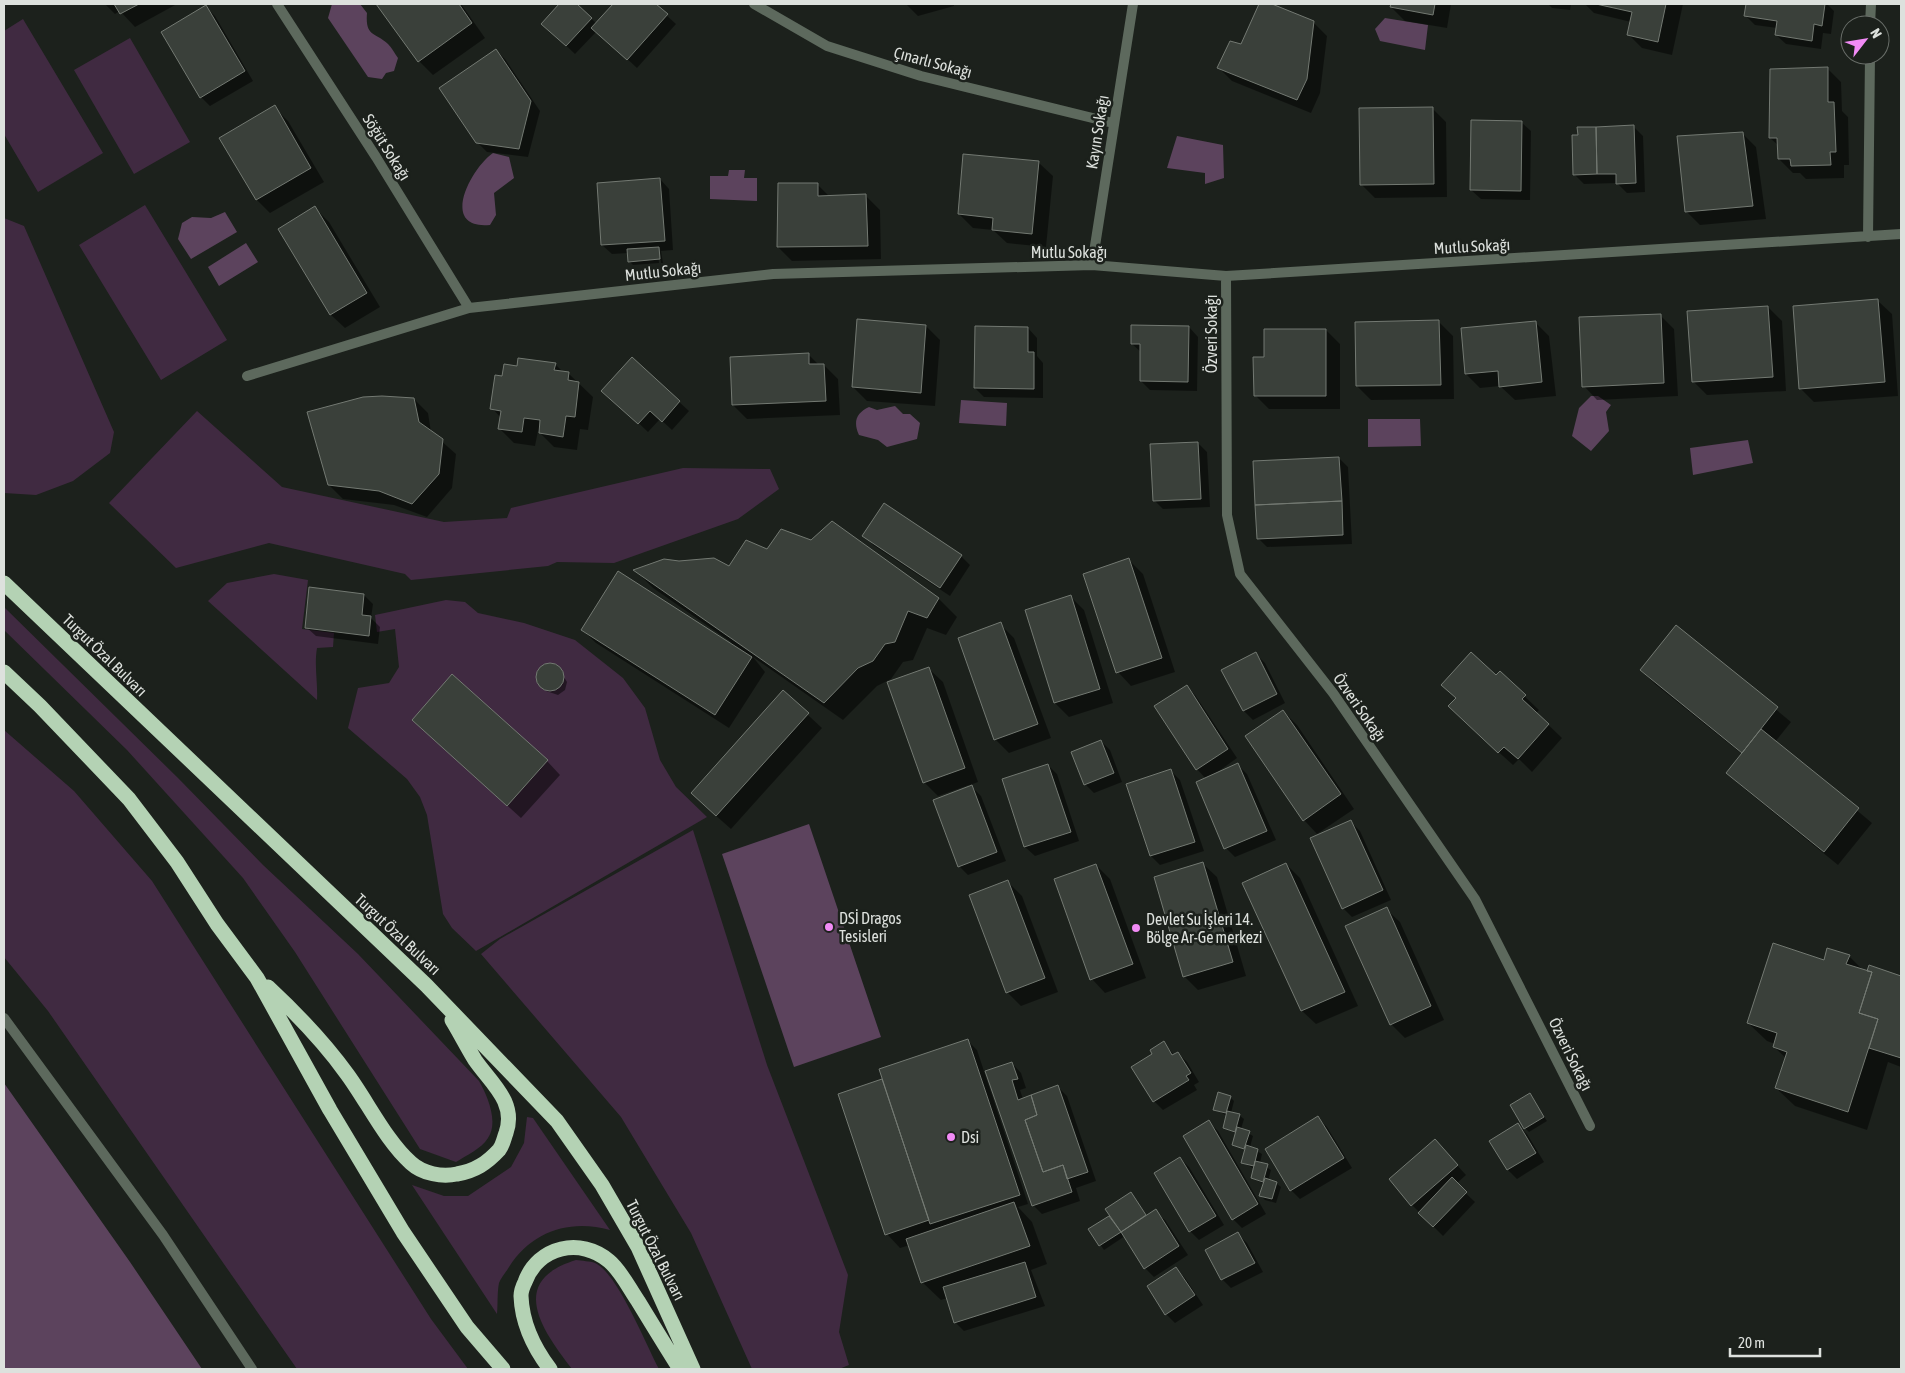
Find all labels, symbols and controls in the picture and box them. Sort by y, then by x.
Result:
north arrow [1840,15,1890,65]
text: N [1867,26,1885,41]
street label: Çınarlı Sokağı [892,43,974,82]
street label: Kayın Sokağı [1082,94,1113,170]
street label: Söğüt Sokağı [359,110,414,184]
street label: Mutlu Sokağı [1433,235,1511,258]
street label: Mutlu Sokağı [1031,243,1107,262]
street label: Mutlu Sokağı [624,258,702,285]
street label: Özveri Sokağı [1202,295,1221,373]
street label: Turgut Özal Bulvarı [58,610,151,700]
street label: Özveri Sokağı [1329,670,1390,745]
street label: Turgut Özal Bulvarı [351,890,444,979]
place label: DSİ Dragos Tesisleri [839,909,902,945]
place label: Devlet Su İşleri 14. Bölge Ar-Ge merkezi [1146,910,1263,947]
marker: DSİ Dragos Tesisleri [823,921,835,933]
marker: Devlet Su İşleri 14. Bölge Ar-Ge merkezi [1130,922,1142,934]
street label: Özveri Sokağı [1545,1015,1596,1094]
place label: Dsi [961,1128,979,1146]
marker: Dsi [945,1131,957,1143]
street label: Turgut Özal Bulvarı [622,1197,689,1304]
scale bar [1730,1326,1820,1358]
text: 20 m [1738,1334,1765,1351]

